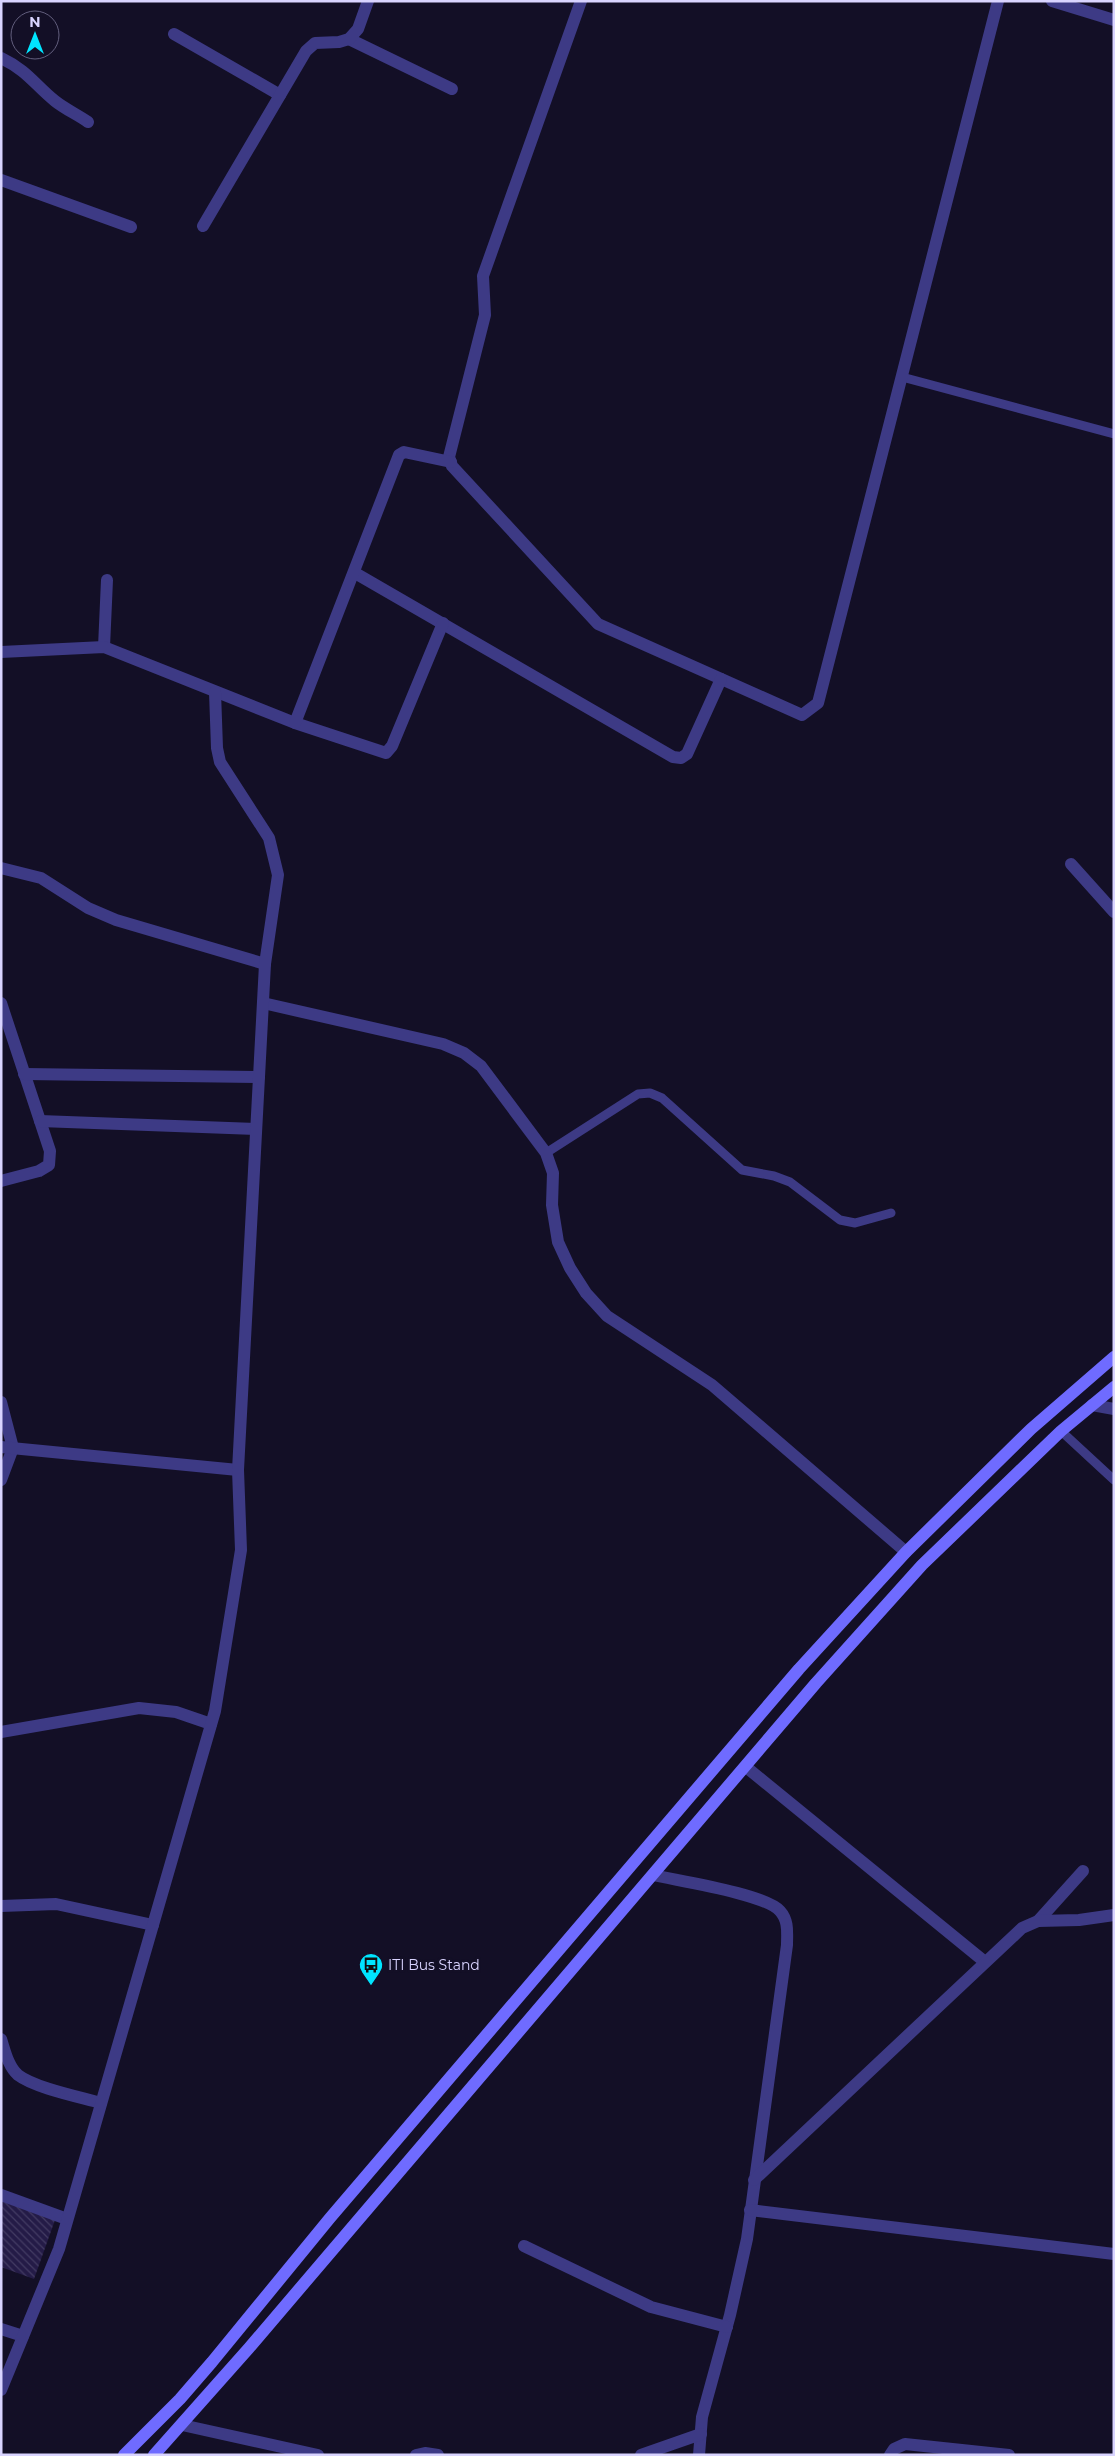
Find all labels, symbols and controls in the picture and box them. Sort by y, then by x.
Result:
north arrow [10,10,60,60]
text: N [29,13,41,31]
bus stop icon: ITI Bus Stand [358,1952,384,1986]
place label: ITI Bus Stand [388,1956,480,1974]

